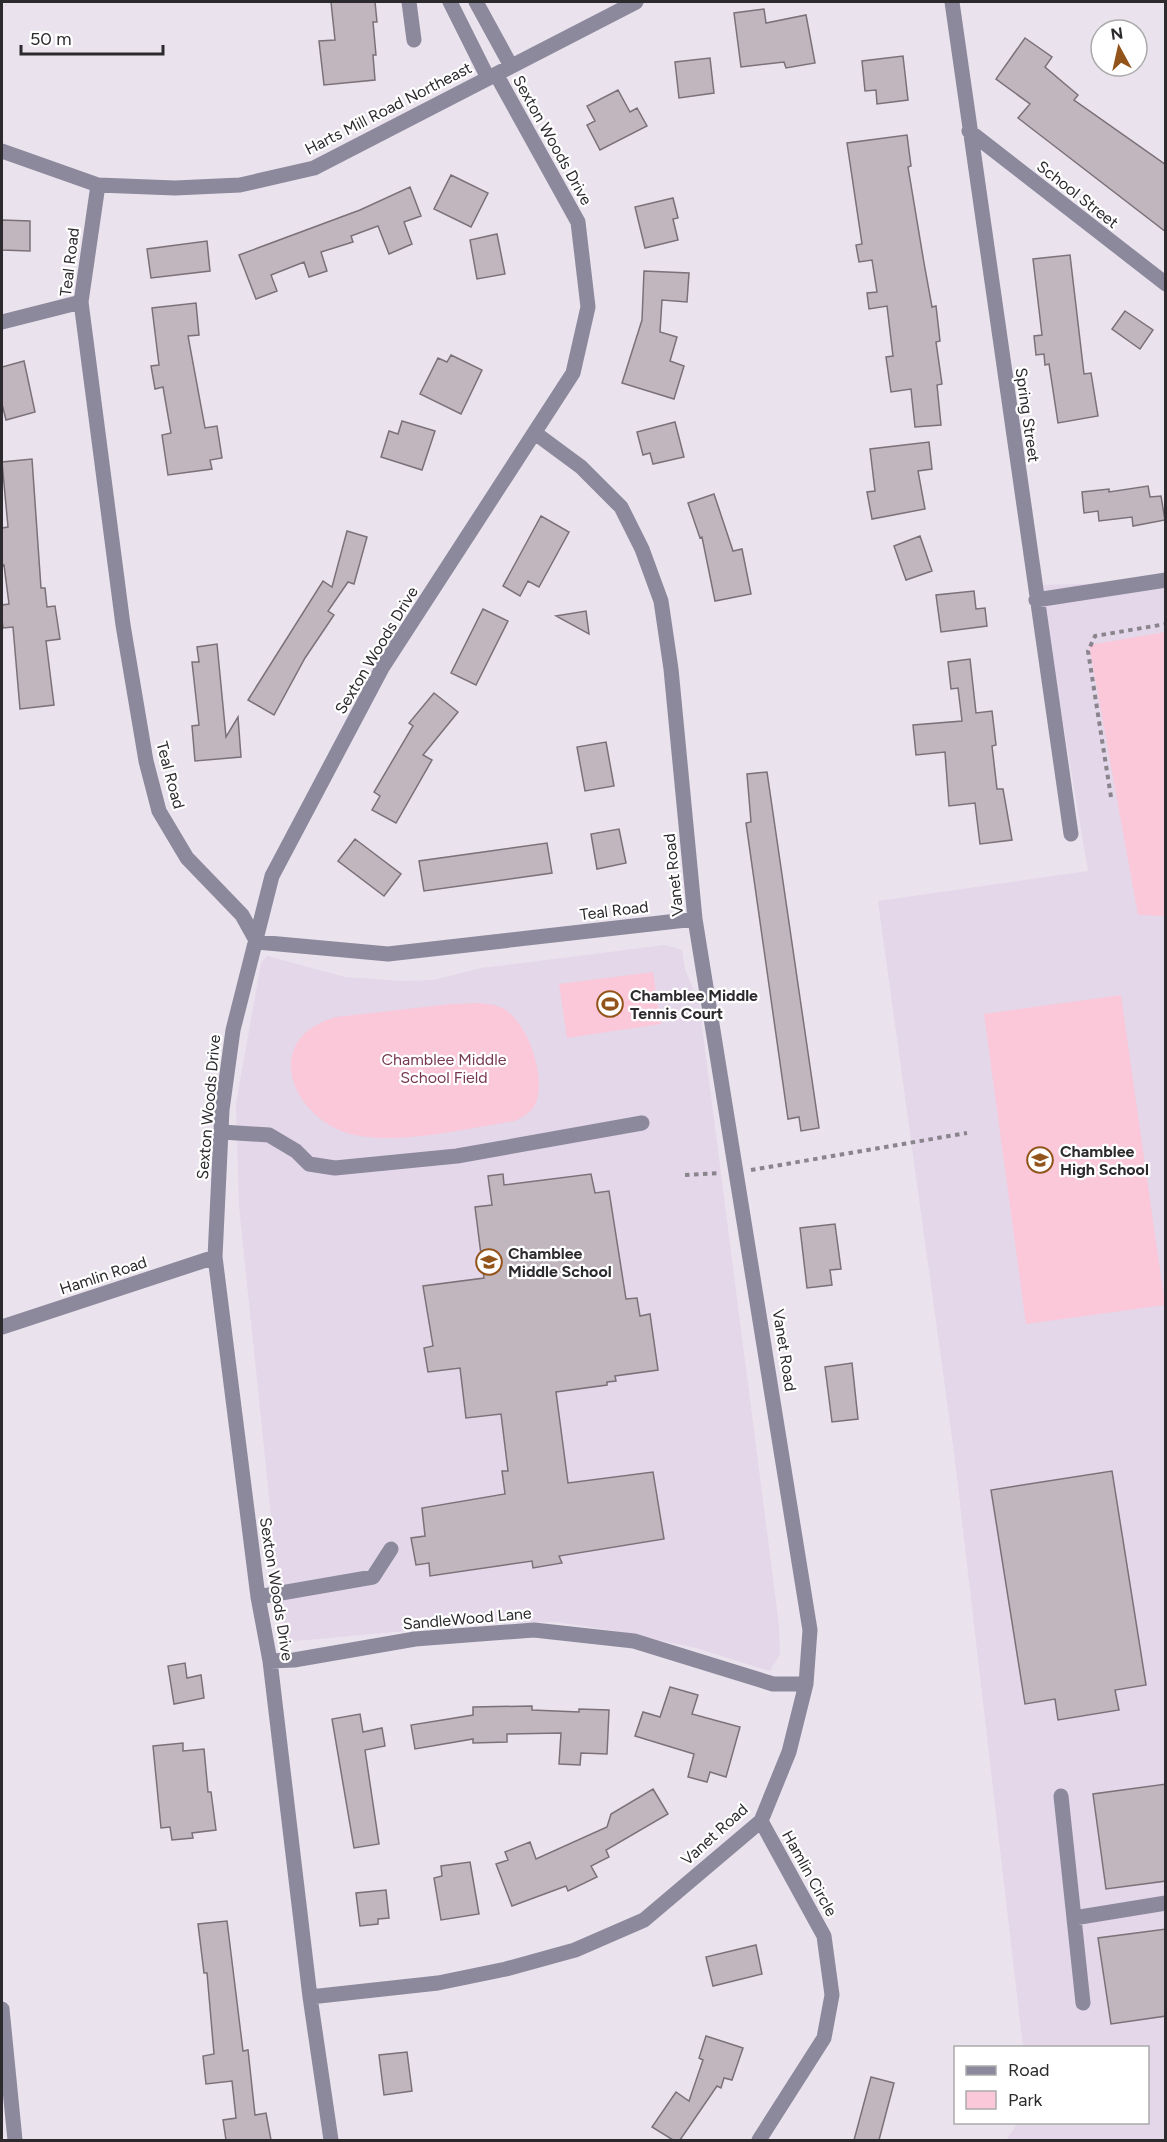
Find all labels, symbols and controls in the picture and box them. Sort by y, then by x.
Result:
scale bar [21,18,164,56]
north arrow [1089,18,1149,78]
text: N [1110,23,1124,44]
text: 50 m [30,28,72,50]
street label: Harts Mill Road Northeast [302,58,475,159]
street label: Sexton Woods Drive [509,72,596,209]
street label: School Street [1033,157,1122,232]
street label: Teal Road [56,227,83,297]
street label: Spring Street [1011,366,1044,464]
street label: Sexton Woods Drive [331,583,422,717]
street label: Teal Road [152,739,189,811]
street label: Vanet Road [660,833,687,917]
street label: Teal Road [579,897,649,924]
place label: Chamblee Middle Tennis Court [630,986,758,1023]
sports icon: Chamblee Middle Tennis Court [595,989,625,1019]
street label: Sexton Woods Drive [193,1034,224,1180]
park label: Chamblee Middle School Field [382,1050,507,1087]
place label: Chamblee High School [1060,1142,1149,1179]
school or university icon: Chamblee High School [1025,1145,1055,1175]
place label: Chamblee Middle School [508,1244,612,1281]
school or university icon: Chamblee Middle School [474,1247,504,1277]
street label: Hamlin Road [57,1252,149,1299]
street label: Vanet Road [769,1308,800,1393]
street label: Sexton Woods Drive [256,1516,297,1663]
street label: SandleWood Lane [402,1603,533,1634]
street label: Vanet Road [677,1800,752,1869]
street label: Hamlin Circle [778,1827,841,1920]
legend [954,2046,1149,2124]
text: Road [1008,2059,1049,2081]
text: Park [1008,2089,1043,2111]

